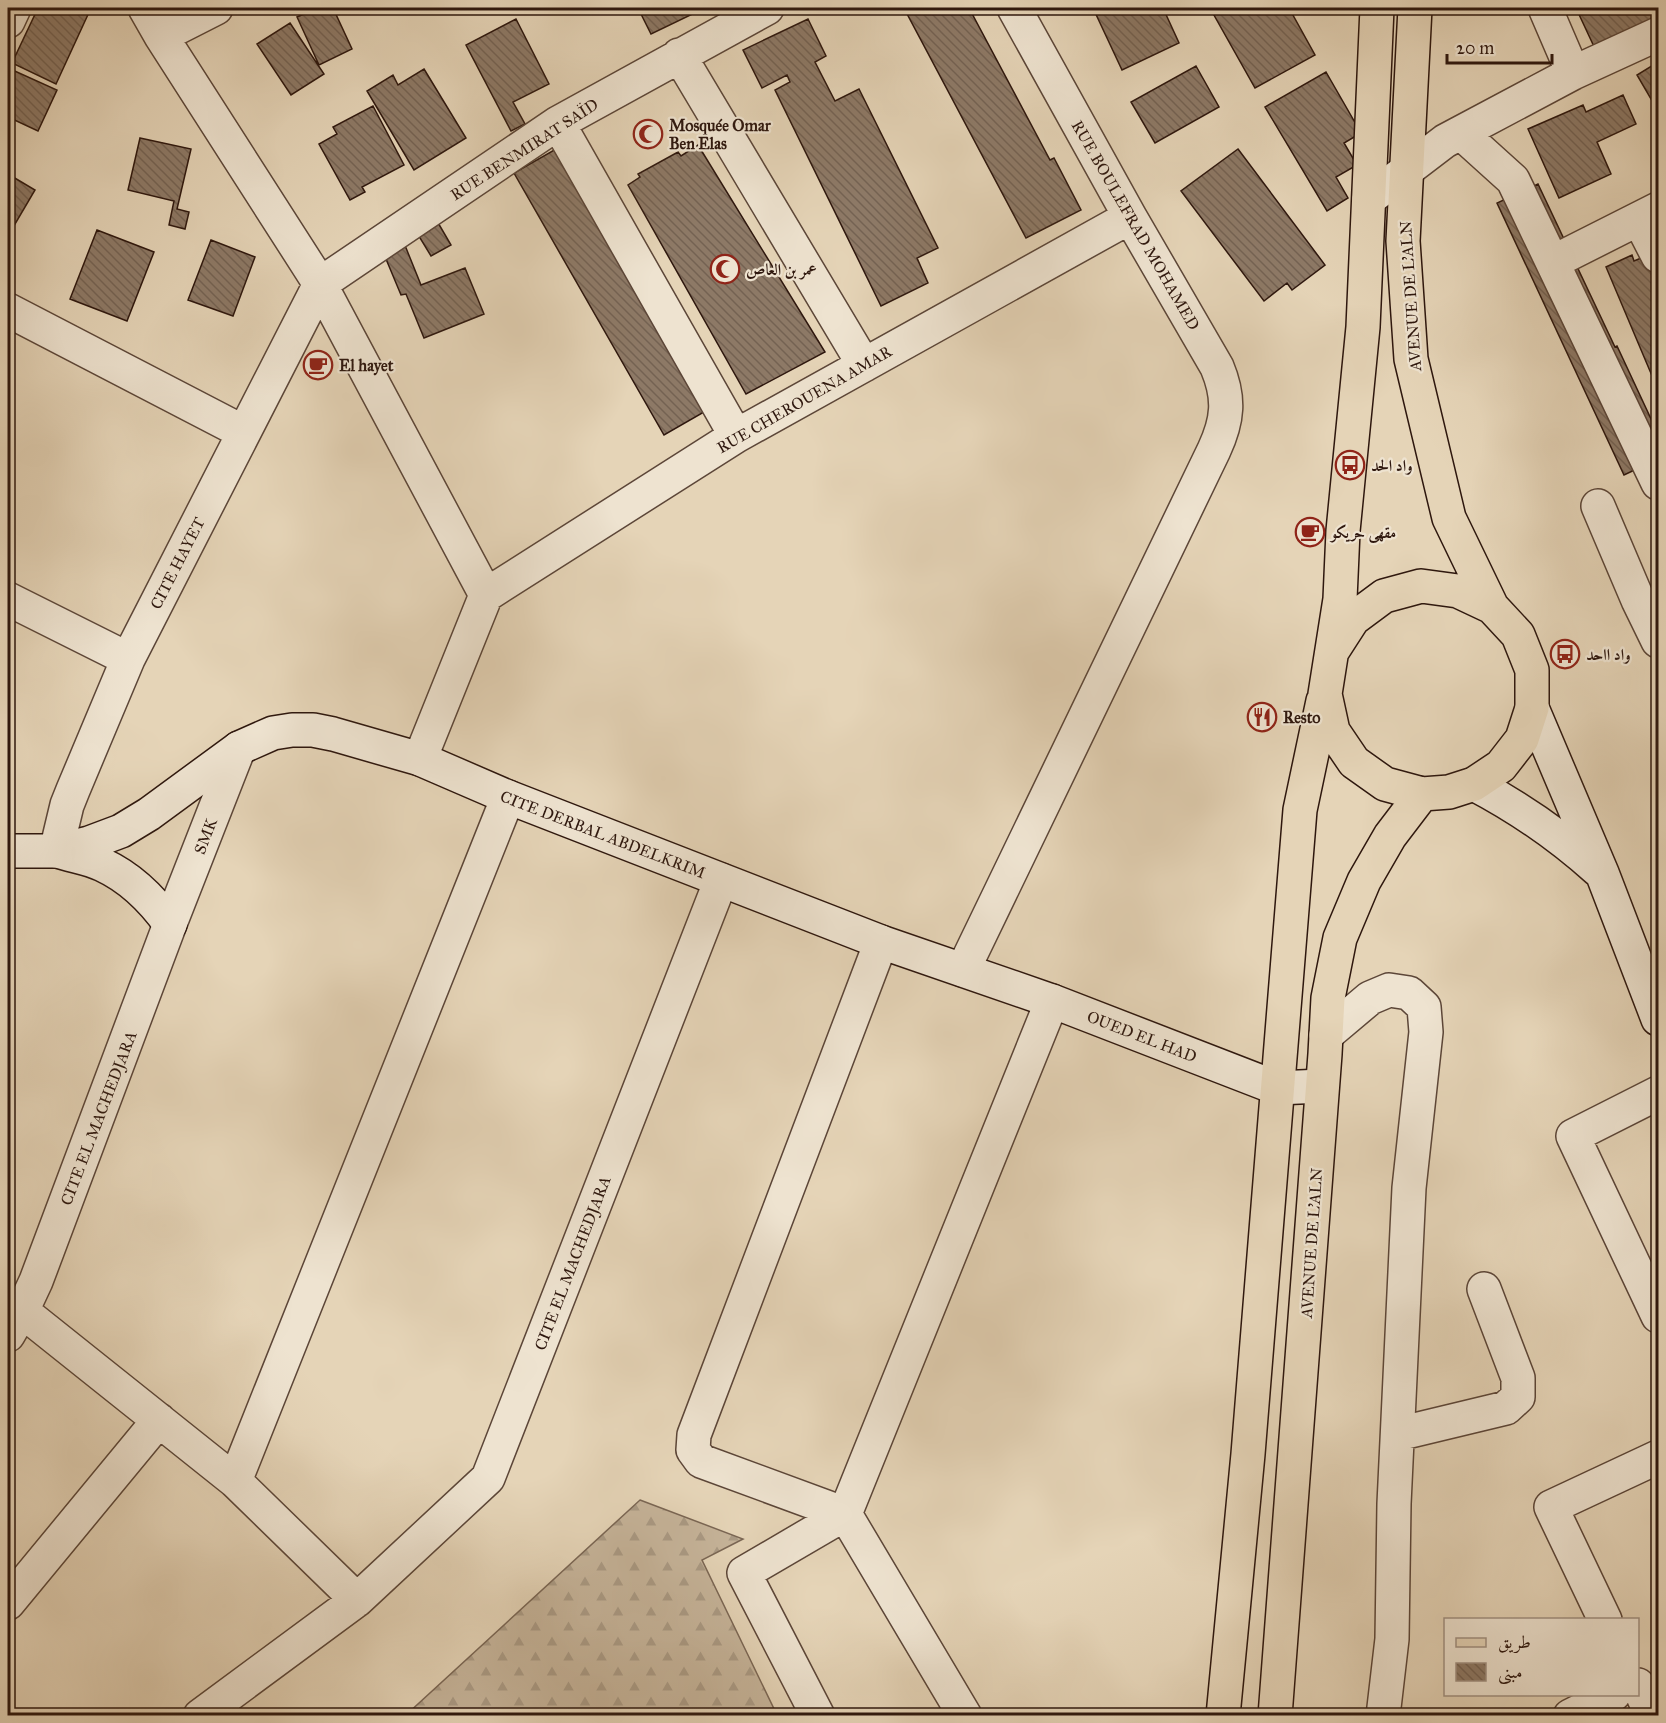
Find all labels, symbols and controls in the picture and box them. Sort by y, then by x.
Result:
scale bar [1447,27,1552,65]
text: 20 m [1456,37,1494,59]
street label: RUE BENMIRAT SAÏD [446,94,602,204]
place label: Mosquée Omar Ben Elas [669,116,772,153]
street label: RUE BOULEFRAD MOHAMED [1068,117,1204,333]
mosque icon: Mosquée Omar Ben Elas [632,118,664,150]
street label: AVENUE DE L'ALN [1396,220,1425,373]
mosque icon: عمر بن العاص [709,253,741,285]
place label: عمر بن العاص [746,260,817,280]
street label: RUE CHEROUENA AMAR [714,341,896,457]
cafe icon: El hayet [302,349,334,381]
place label: El hayet [339,356,394,376]
bus stop icon: واد الحد [1334,449,1366,481]
place label: واد الحد [1371,456,1413,475]
street label: CITE HAYET [146,514,209,612]
cafe icon: مقهى حريكو [1294,516,1326,548]
place label: مقهى حريكو [1329,523,1396,543]
bus stop icon: واد ااحد [1549,638,1581,670]
place label: واد ااحد [1586,645,1631,664]
restaurant icon: Resto [1246,701,1278,733]
place label: Resto [1283,708,1321,727]
street label: CITE DERBAL ABDELKRIM [498,786,708,882]
street label: SMK [190,815,221,857]
street label: OUED EL HAD [1084,1007,1199,1066]
street label: CITE EL MACHEDJARA [56,1028,142,1208]
street label: AVENUE DE L'ALN [1297,1167,1326,1320]
street label: CITE EL MACHEDJARA [530,1173,616,1353]
legend [1444,1618,1639,1696]
text: طريق [1498,1631,1531,1654]
text: مبنى [1498,1661,1523,1685]

